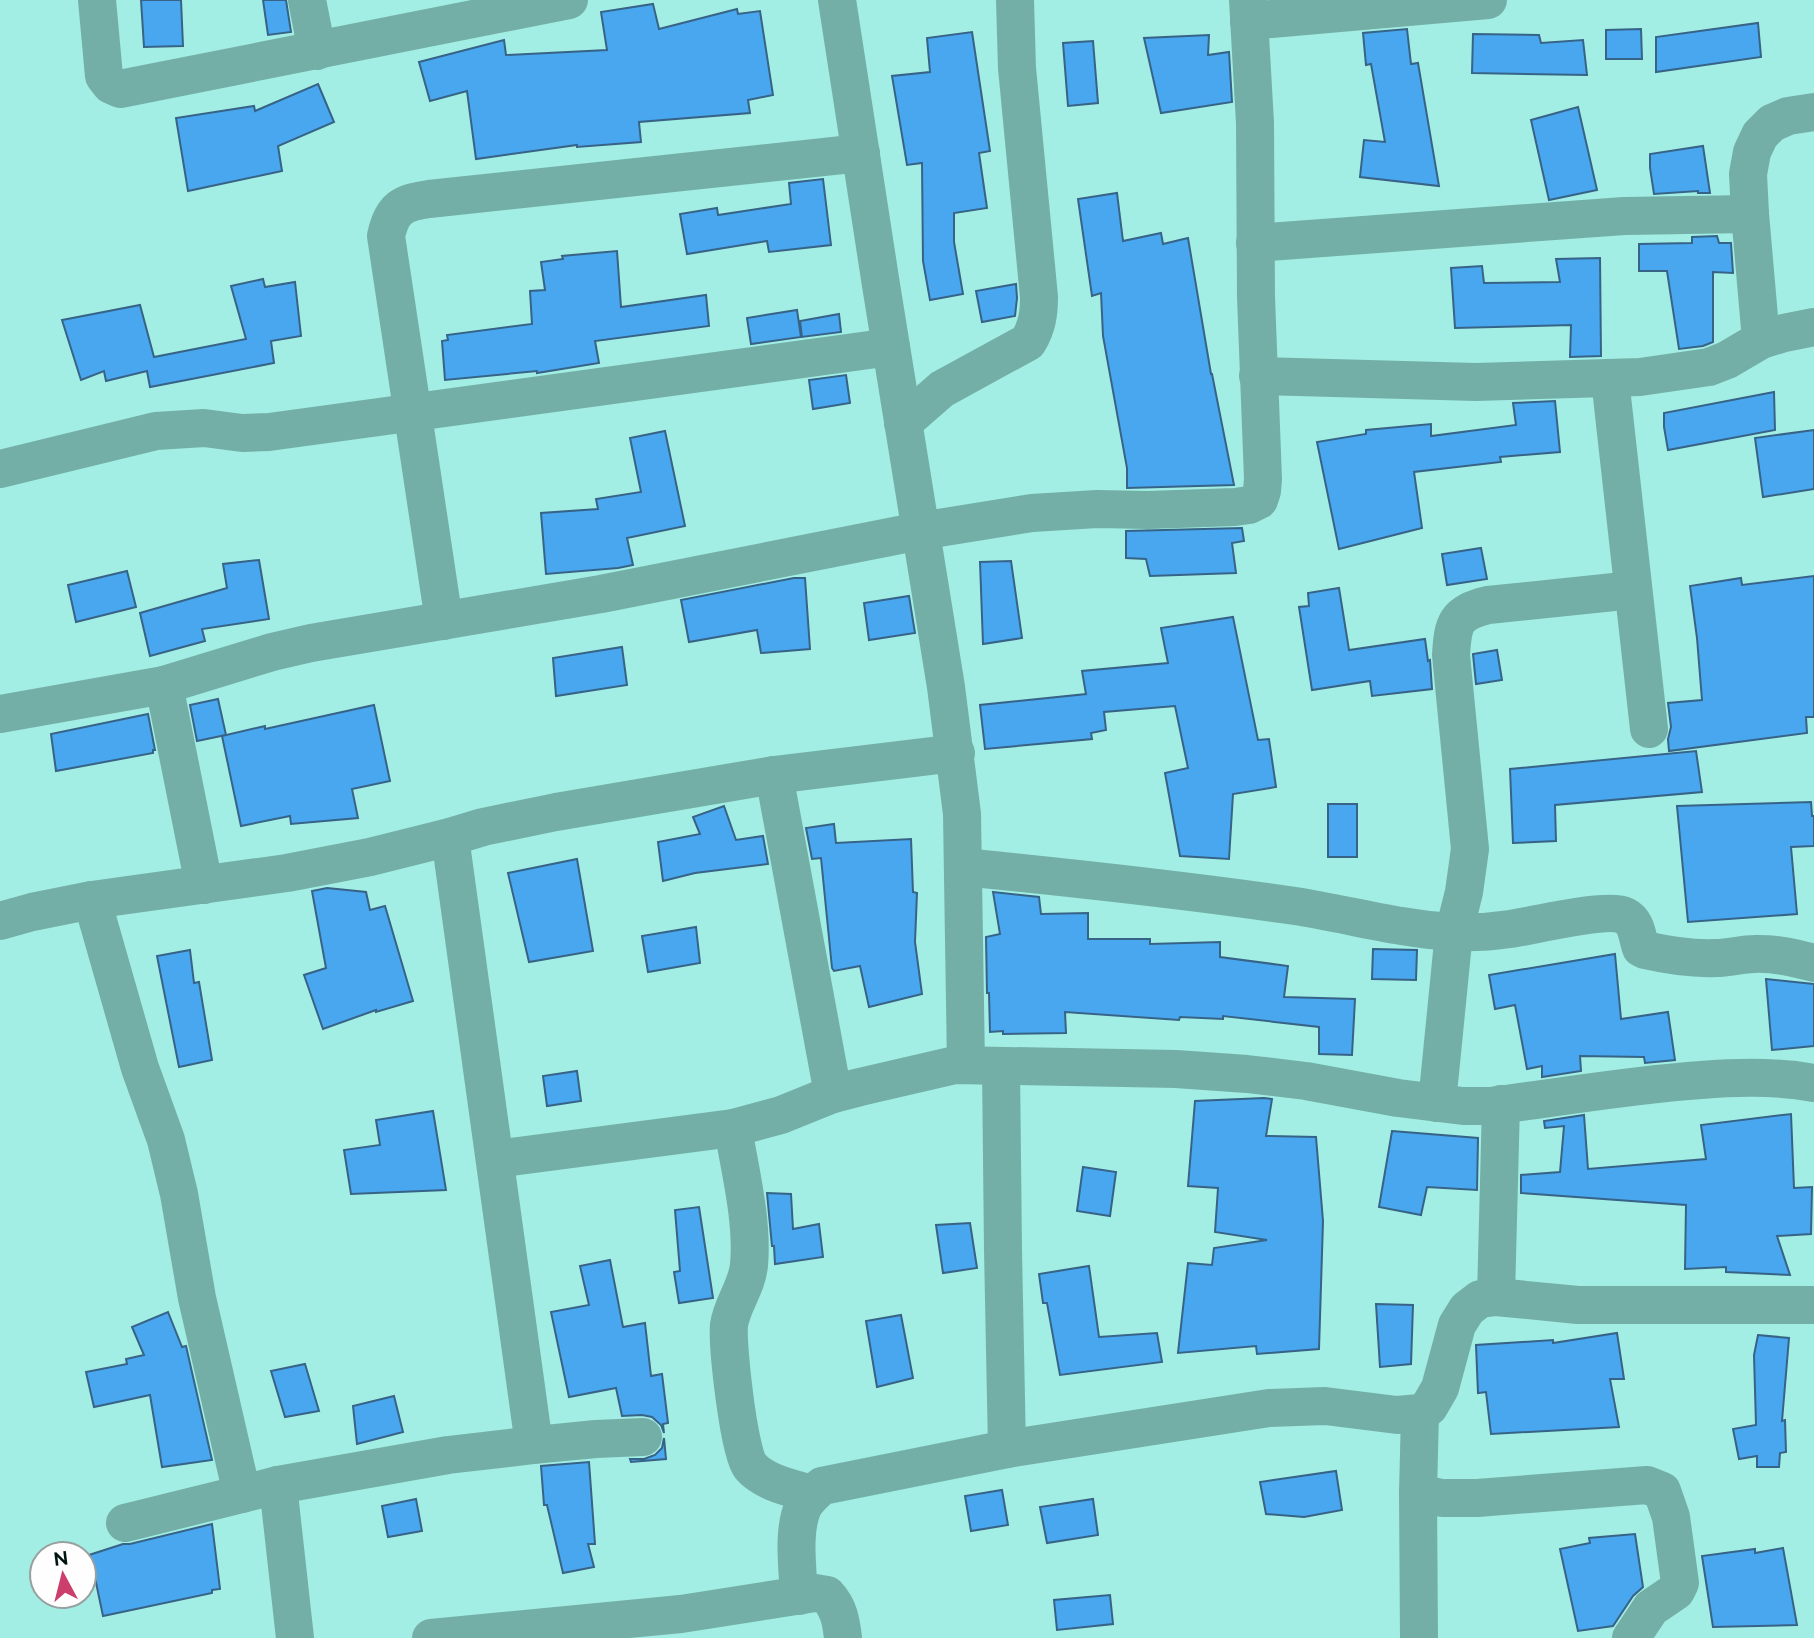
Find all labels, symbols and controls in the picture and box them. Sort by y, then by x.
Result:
north arrow [28,1540,98,1610]
text: N [52,1546,69,1570]

